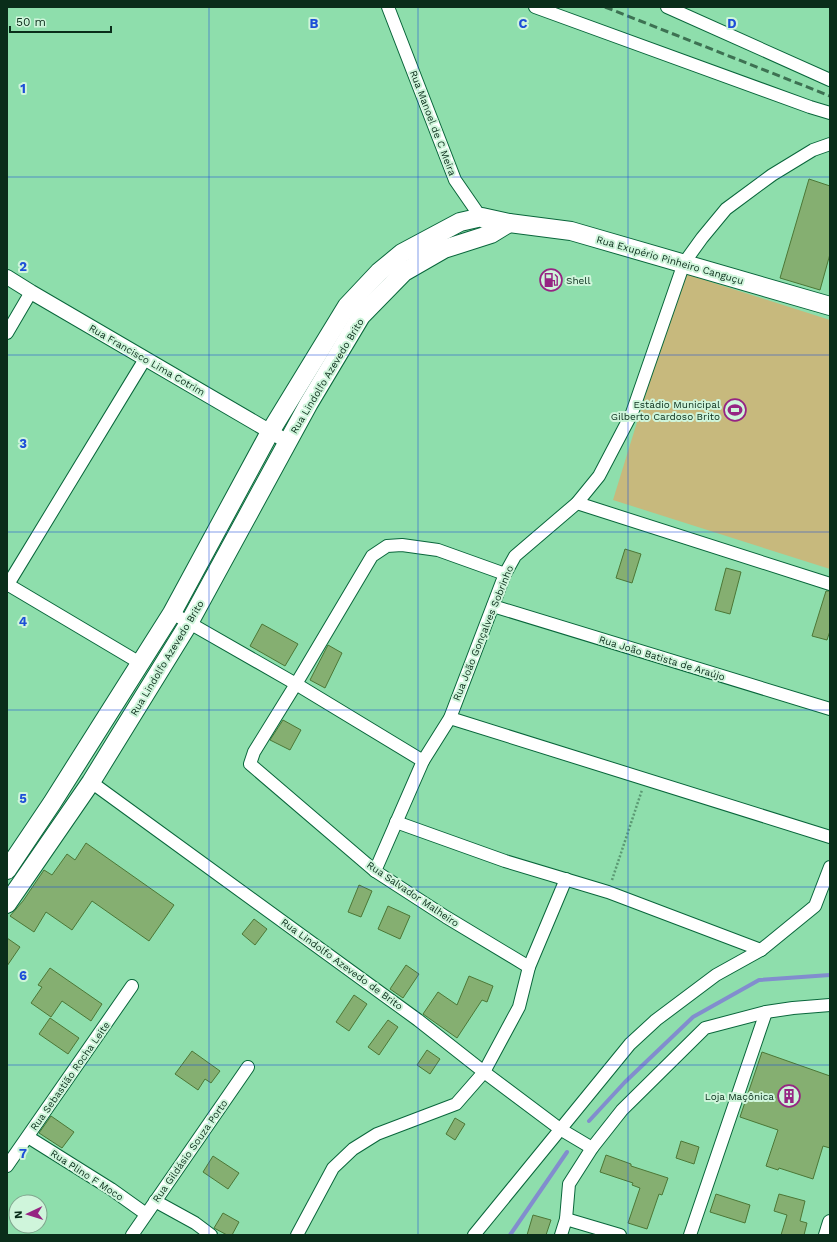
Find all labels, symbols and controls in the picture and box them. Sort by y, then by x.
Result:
scale bar [10,8,111,34]
text: 50 m [16,15,46,29]
text: B [310,16,319,31]
text: C [519,16,528,31]
text: D [727,16,737,31]
street label: Rua Manoel de C Meira [408,69,458,178]
text: 1 [20,81,26,96]
street label: Rua Exupério Pinheiro Canguçu [595,234,745,286]
text: 2 [19,259,27,274]
fuel station icon: Shell [538,267,564,293]
place label: Shell [566,275,591,286]
street label: Rua Lindolfo Azevedo Brito [288,317,366,435]
street label: Rua Francisco Lima Cotrim [87,322,207,398]
sports icon: Estádio Municipal Gilberto Cardoso Brito [722,397,748,423]
place label: Estádio Municipal Gilberto Cardoso Brito [611,399,720,422]
text: 3 [19,436,27,451]
street label: Rua João Gonçalves Sobrinho [451,564,515,702]
street label: Rua Lindolfo Azevedo Brito [128,599,206,717]
text: 4 [19,614,28,629]
street label: Rua João Batista de Araújo [598,634,726,682]
text: 5 [19,791,27,806]
street label: Rua Salvador Malheiro [365,859,461,929]
street label: Rua Lindolfo Azevedo de Brito [279,916,405,1012]
text: 6 [19,968,27,983]
street label: Rua Sebastião Rocha Leite [28,1019,112,1132]
building icon: Loja Maçônica [776,1083,802,1109]
place label: Loja Maçônica [705,1091,774,1102]
street label: Rua Gildásio Souza Porto [150,1098,230,1204]
text: 7 [19,1146,27,1161]
street label: Rua Plino F Moco [49,1147,125,1203]
north arrow [8,1194,48,1234]
text: N [12,1210,25,1219]

